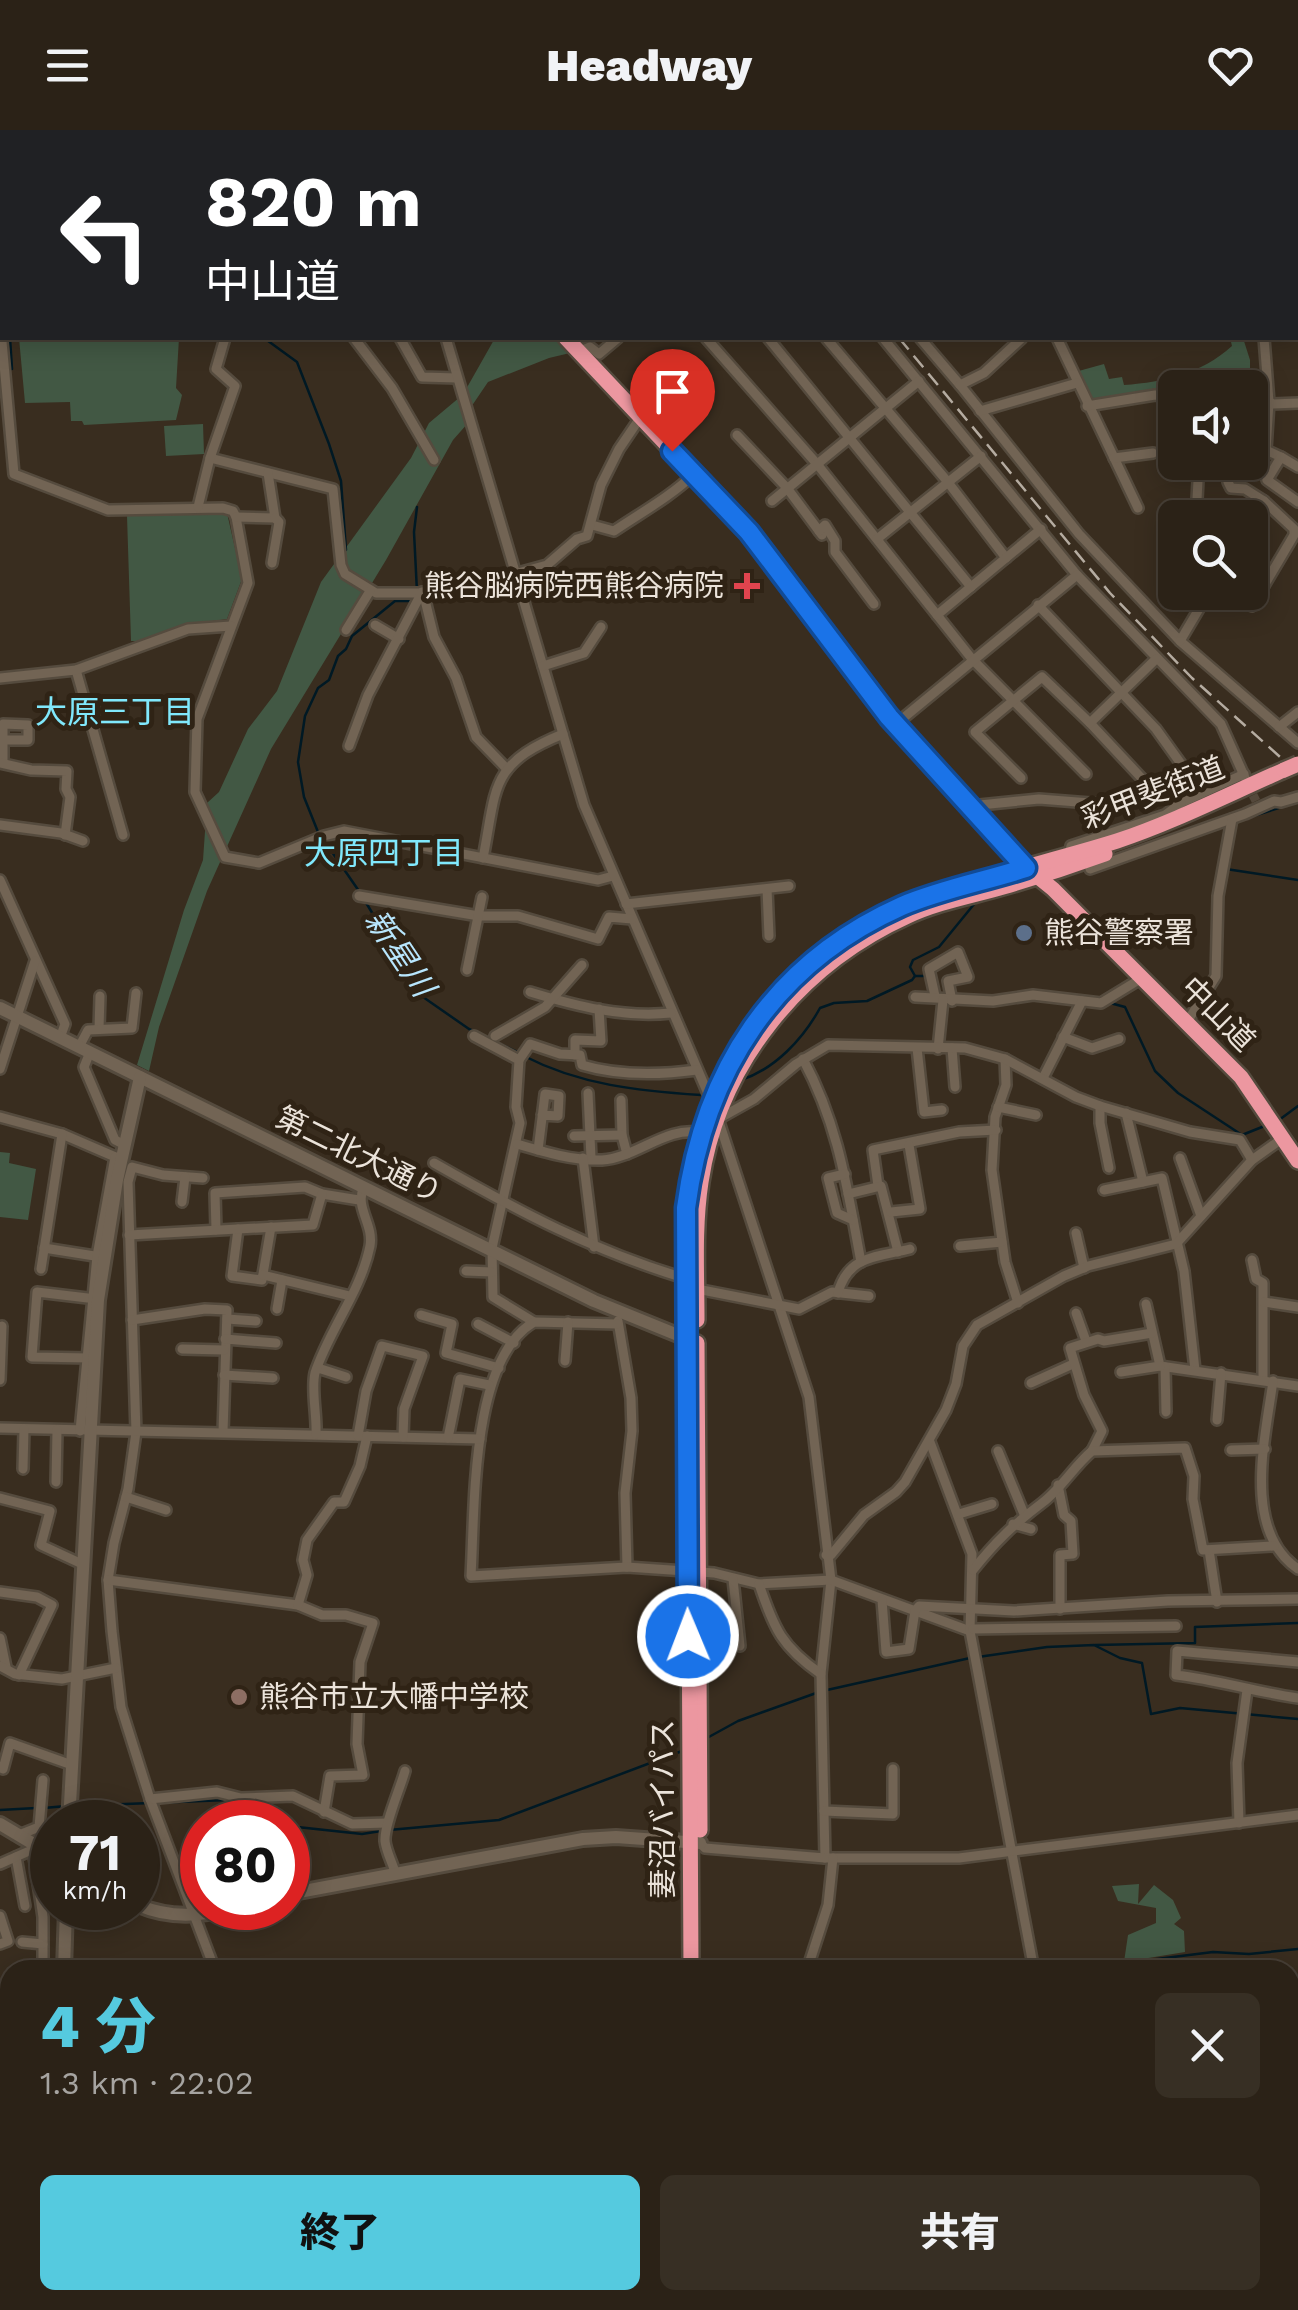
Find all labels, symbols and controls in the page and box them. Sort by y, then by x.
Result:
icon: menu [40,38,95,93]
icon: heart [1203,38,1258,93]
text: Headway [546,39,752,92]
text: 820 m [205,161,422,243]
icon: left [40,170,170,300]
text: 中山道 [205,255,340,308]
pin [630,349,715,452]
icon: arrive [645,364,700,419]
map controls [1158,370,1268,610]
button: sound [1158,370,1268,480]
button: search [1158,500,1268,610]
place label: 熊谷脳病院西熊谷病院 [424,568,724,603]
marker: 熊谷脳病院西熊谷病院 [734,573,760,599]
district label: 大原三丁目 [35,693,195,731]
street label: 彩甲斐街道 [1077,749,1229,836]
district label: 大原四丁目 [304,834,464,872]
water label: 新星川 [357,903,444,1006]
place label: 熊谷警察署 [1044,915,1194,950]
marker: 熊谷警察署 [1013,922,1035,944]
street label: 中山道 [1174,969,1263,1058]
street label: 第二北大通り [271,1099,448,1210]
position arrow [636,1584,740,1688]
place label: 熊谷市立大幡中学校 [259,1679,529,1714]
marker: 熊谷市立大幡中学校 [228,1686,250,1708]
street label: 妻沼バイパス [645,1719,680,1899]
speed limit sign: 80 [180,1800,310,1930]
text: 71 [69,1823,121,1882]
text: km/h [63,1876,127,1905]
text: 4 分 [40,1991,156,2062]
button: close [1155,1993,1260,2098]
text: 1.3 km · 22:02 [40,2064,254,2102]
button: 終了 [40,2175,640,2290]
button: 共有 [660,2175,1260,2290]

